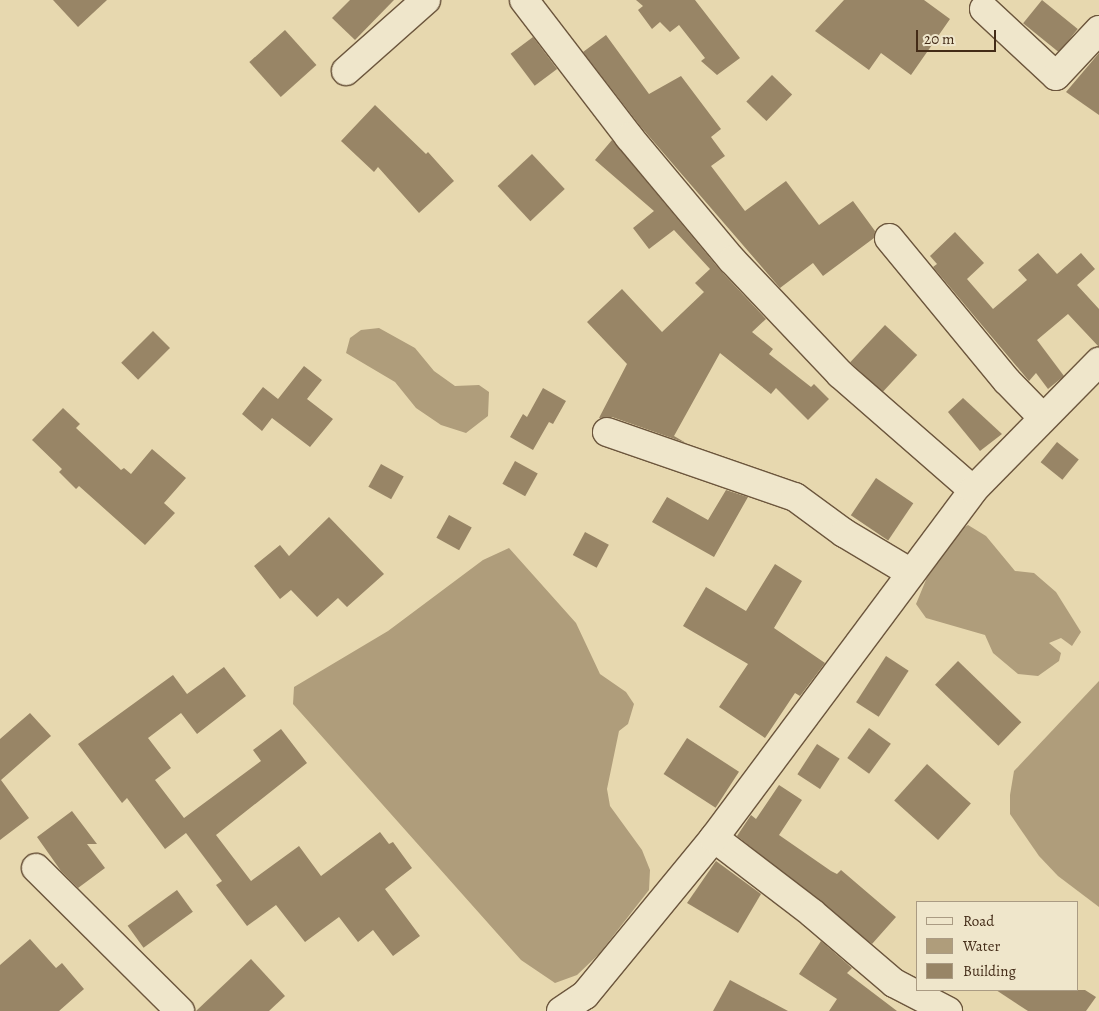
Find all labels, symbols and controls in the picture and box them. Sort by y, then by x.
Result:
scale bar [919,20,999,52]
text: 20 m [924,29,955,49]
legend [916,901,1079,991]
text: Road [963,911,994,931]
text: Water [963,936,1000,956]
text: Building [963,961,1016,981]

